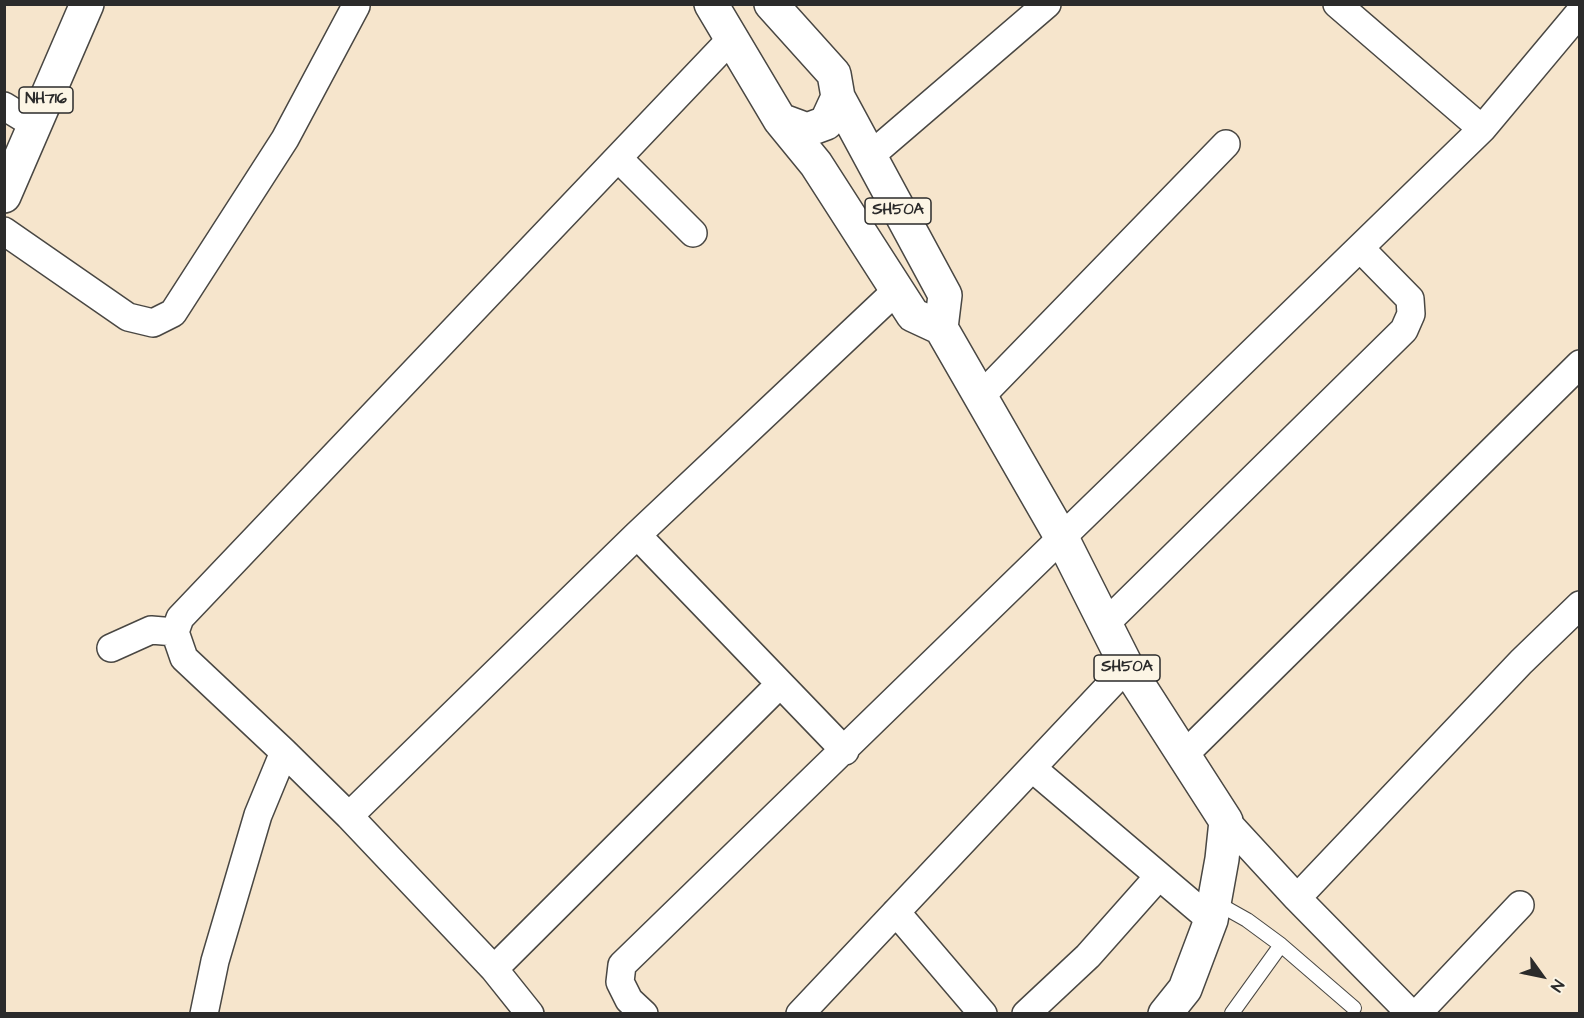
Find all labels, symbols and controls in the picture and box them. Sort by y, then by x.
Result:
road number: NH716 [19,87,73,113]
road number: SH50A [865,198,931,224]
road number: SH50A [1094,655,1160,681]
north arrow [1512,946,1572,1006]
text: N [1545,976,1569,996]

